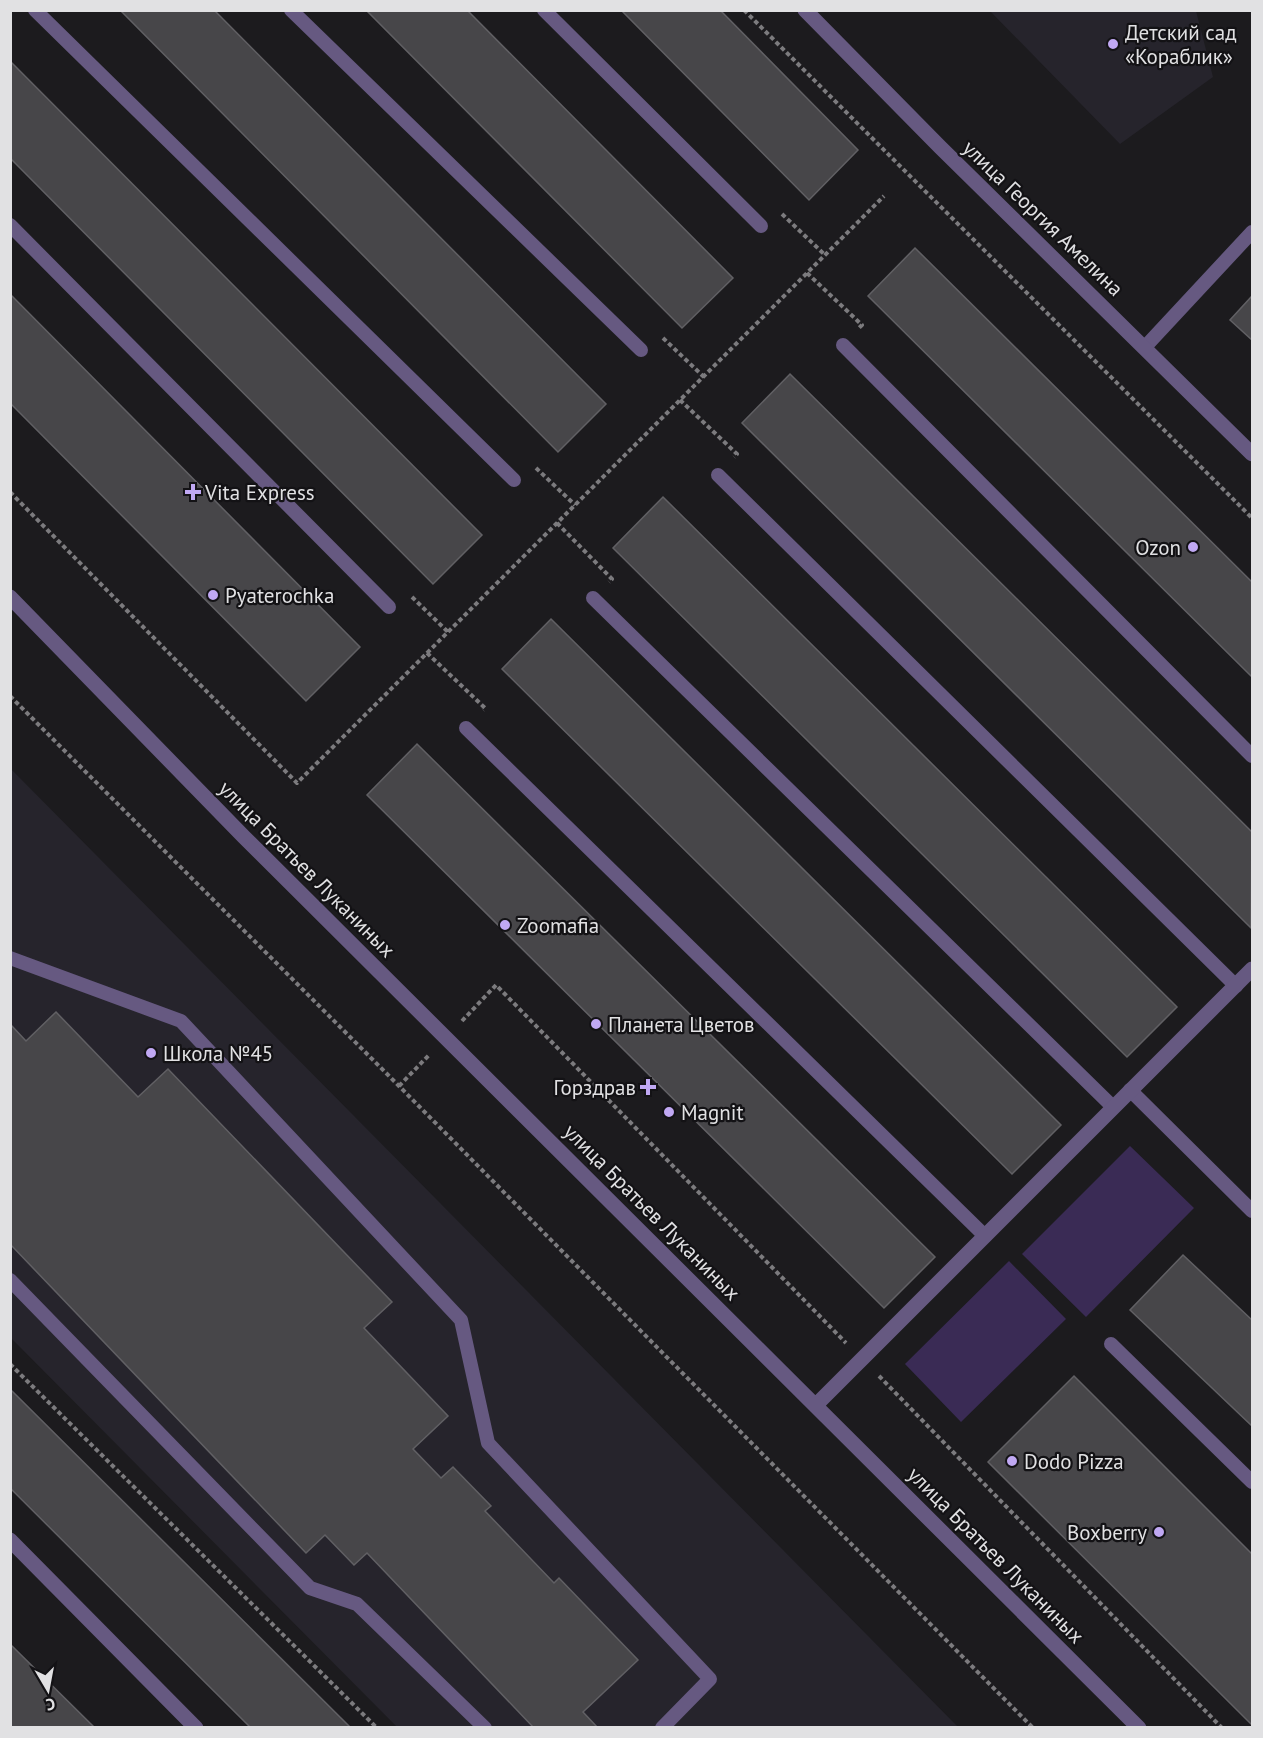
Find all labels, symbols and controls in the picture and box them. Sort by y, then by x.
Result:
place label: Детский сад «Кораблик» [1125,19,1237,70]
marker: Детский сад «Кораблик» [1106,37,1120,51]
street label: улица Георгия Амелина [957,134,1129,302]
place label: Vita Express [204,479,315,506]
marker: Vita Express [186,485,200,499]
place label: Ozon [1135,534,1181,561]
marker: Ozon [1186,540,1200,554]
place label: Pyaterochka [225,582,334,609]
marker: Pyaterochka [206,588,220,602]
street label: улица Братьев Луканиных [213,775,401,963]
place label: Zoomafia [517,912,599,939]
marker: Zoomafia [498,918,512,932]
place label: Планета Цветов [608,1011,755,1038]
marker: Планета Цветов [589,1017,603,1031]
place label: Школа №45 [163,1040,273,1067]
marker: Школа №45 [144,1046,158,1060]
place label: Горздрав [554,1074,636,1101]
marker: Горздрав [641,1080,655,1094]
place label: Magnit [681,1099,744,1126]
marker: Magnit [662,1105,676,1119]
street label: улица Братьев Луканиных [558,1118,746,1306]
place label: Dodo Pizza [1024,1448,1124,1475]
marker: Dodo Pizza [1005,1454,1019,1468]
street label: улица Братьев Луканиных [902,1461,1090,1649]
place label: Boxberry [1067,1519,1147,1546]
marker: Boxberry [1152,1525,1166,1539]
north arrow [18,1660,78,1720]
text: С [44,1694,57,1715]

